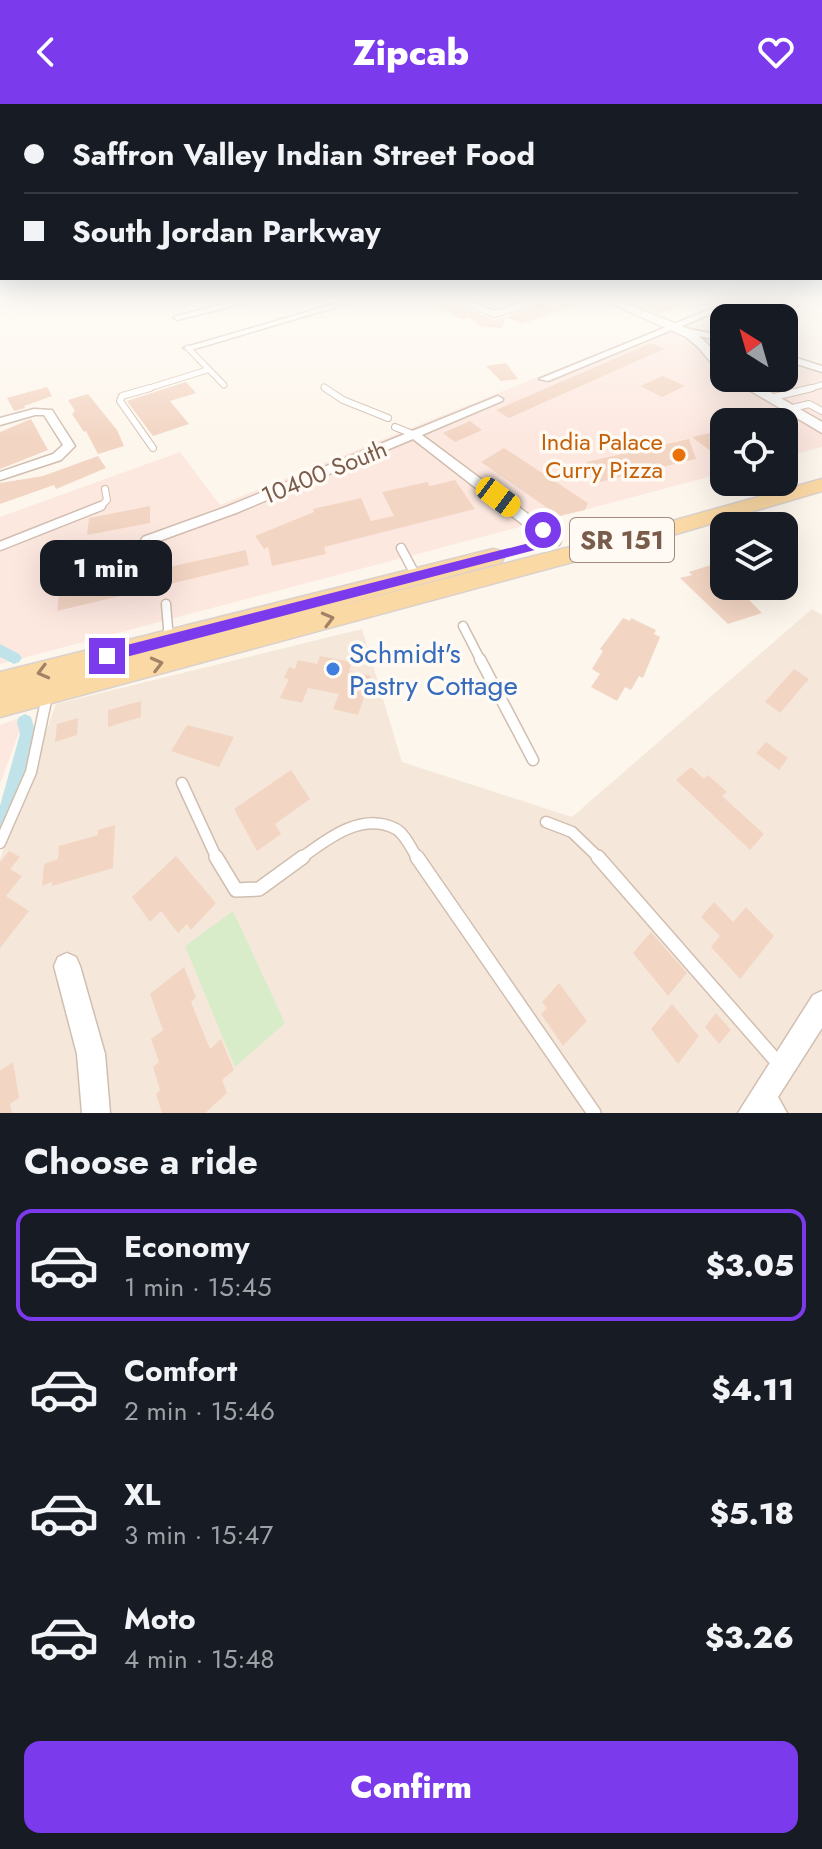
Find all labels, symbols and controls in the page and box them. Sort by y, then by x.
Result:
text: Zipcab [353,26,469,78]
icon: back [24,30,68,74]
icon: heart [754,30,798,74]
text: Saffron Valley Indian Street Food [72,133,535,176]
text: South Jordan Parkway [72,210,381,253]
north arrow [710,304,798,392]
map controls [710,304,798,600]
button: locate [710,408,798,496]
place label: India Palace Curry Pizza [541,424,663,487]
street label: 10400 South [256,431,392,513]
marker: India Palace Curry Pizza [670,446,688,464]
car [472,473,524,521]
route start [525,512,561,548]
button: layers [710,512,798,600]
road number: SR 151 [570,518,674,562]
callout: 1 min [41,540,173,596]
text: 1 min [73,549,139,587]
one-way arrow [321,612,335,628]
place label: Schmidt's Pastry Cottage [349,633,518,706]
route end [89,638,125,674]
one-way arrow [149,656,163,673]
marker: Schmidt's Pastry Cottage [324,660,342,678]
one-way arrow [36,663,50,680]
text: Choose a ride [24,1135,258,1187]
text: Economy [124,1225,250,1268]
icon: car [28,1229,100,1301]
text: $3.05 [706,1244,794,1287]
text: 1 min · 15:45 [124,1268,272,1306]
text: Comfort [124,1349,237,1392]
icon: car [28,1353,100,1425]
text: $4.11 [712,1368,794,1411]
text: 2 min · 15:46 [124,1392,275,1430]
text: XL [124,1473,160,1516]
icon: car [28,1477,100,1549]
text: $5.18 [710,1492,794,1535]
text: 3 min · 15:47 [124,1516,273,1554]
text: Moto [124,1597,196,1640]
icon: car [28,1601,100,1673]
text: $3.26 [705,1616,794,1659]
text: 4 min · 15:48 [124,1640,275,1678]
button: Confirm [24,1741,798,1833]

